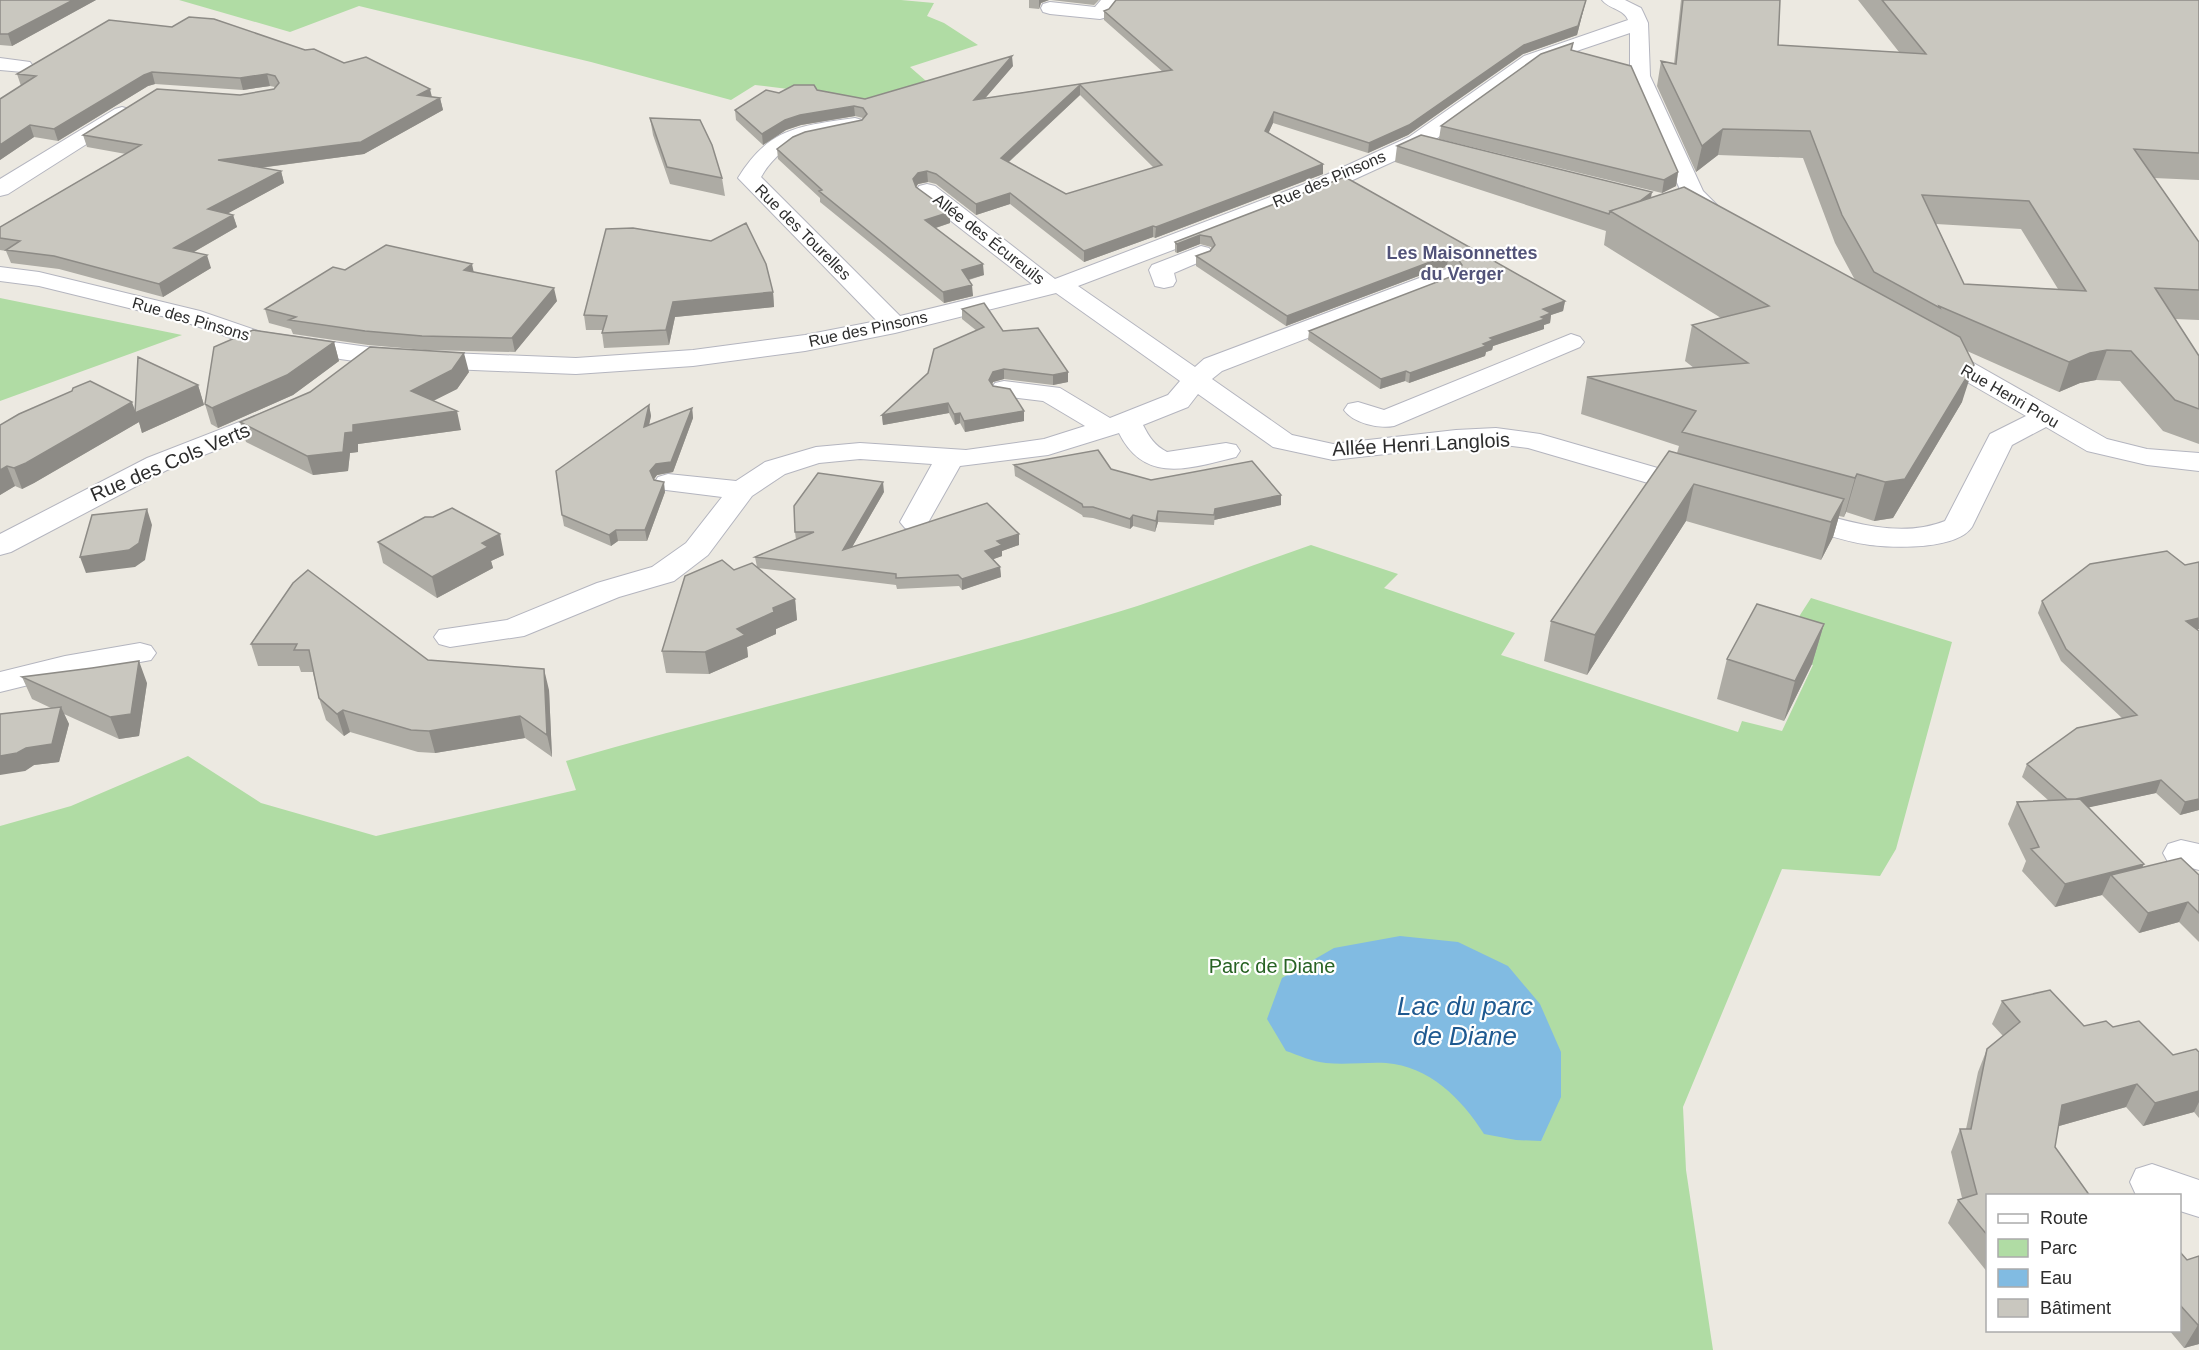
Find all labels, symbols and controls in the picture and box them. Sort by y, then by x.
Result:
street label: Rue des Pinsons [1270,148,1388,210]
street label: Rue des Tourelles [752,181,854,283]
street label: Allée des Écureuils [930,190,1048,288]
district label: Les Maisonnettes du Verger [1386,243,1538,284]
street label: Rue des Pinsons [131,294,251,344]
street label: Rue des Pinsons [807,308,929,350]
street label: Rue Henri Prou [1958,361,2062,431]
street label: Rue des Cols Verts [87,418,253,506]
street label: Allée Henri Langlois [1332,428,1510,460]
park label: Parc de Diane [1209,955,1335,977]
water label: Lac du parc de Diane [1397,991,1533,1051]
legend [1986,1194,2181,1332]
text: Route [2040,1208,2088,1228]
text: Parc [2040,1238,2077,1258]
text: Eau [2040,1268,2072,1288]
text: Bâtiment [2040,1298,2111,1318]

